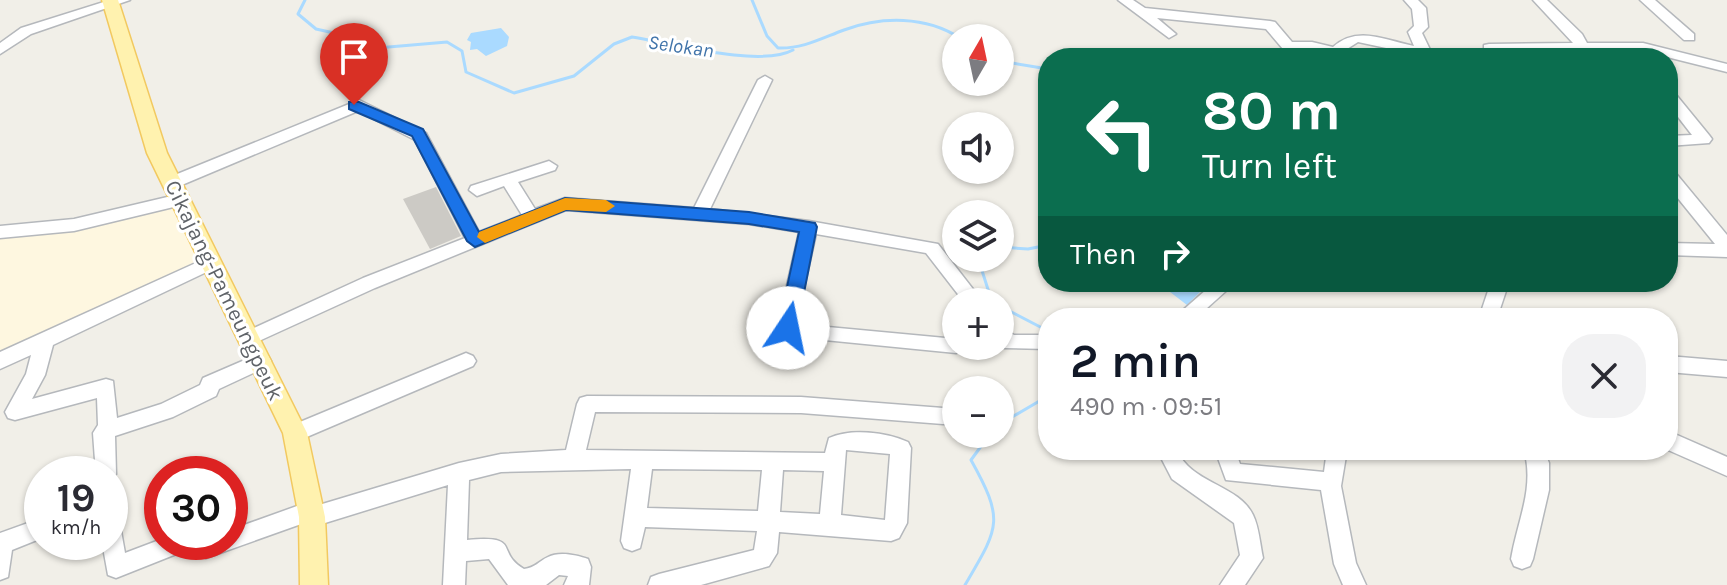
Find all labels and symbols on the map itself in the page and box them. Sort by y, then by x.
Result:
pin [320,23,388,105]
north arrow [942,24,1014,96]
water label: Selokan [647,31,715,62]
street label: Cikajang-Pameungpeuk [159,176,289,405]
position arrow [746,286,830,370]
speed limit sign: 30 [144,456,248,560]

